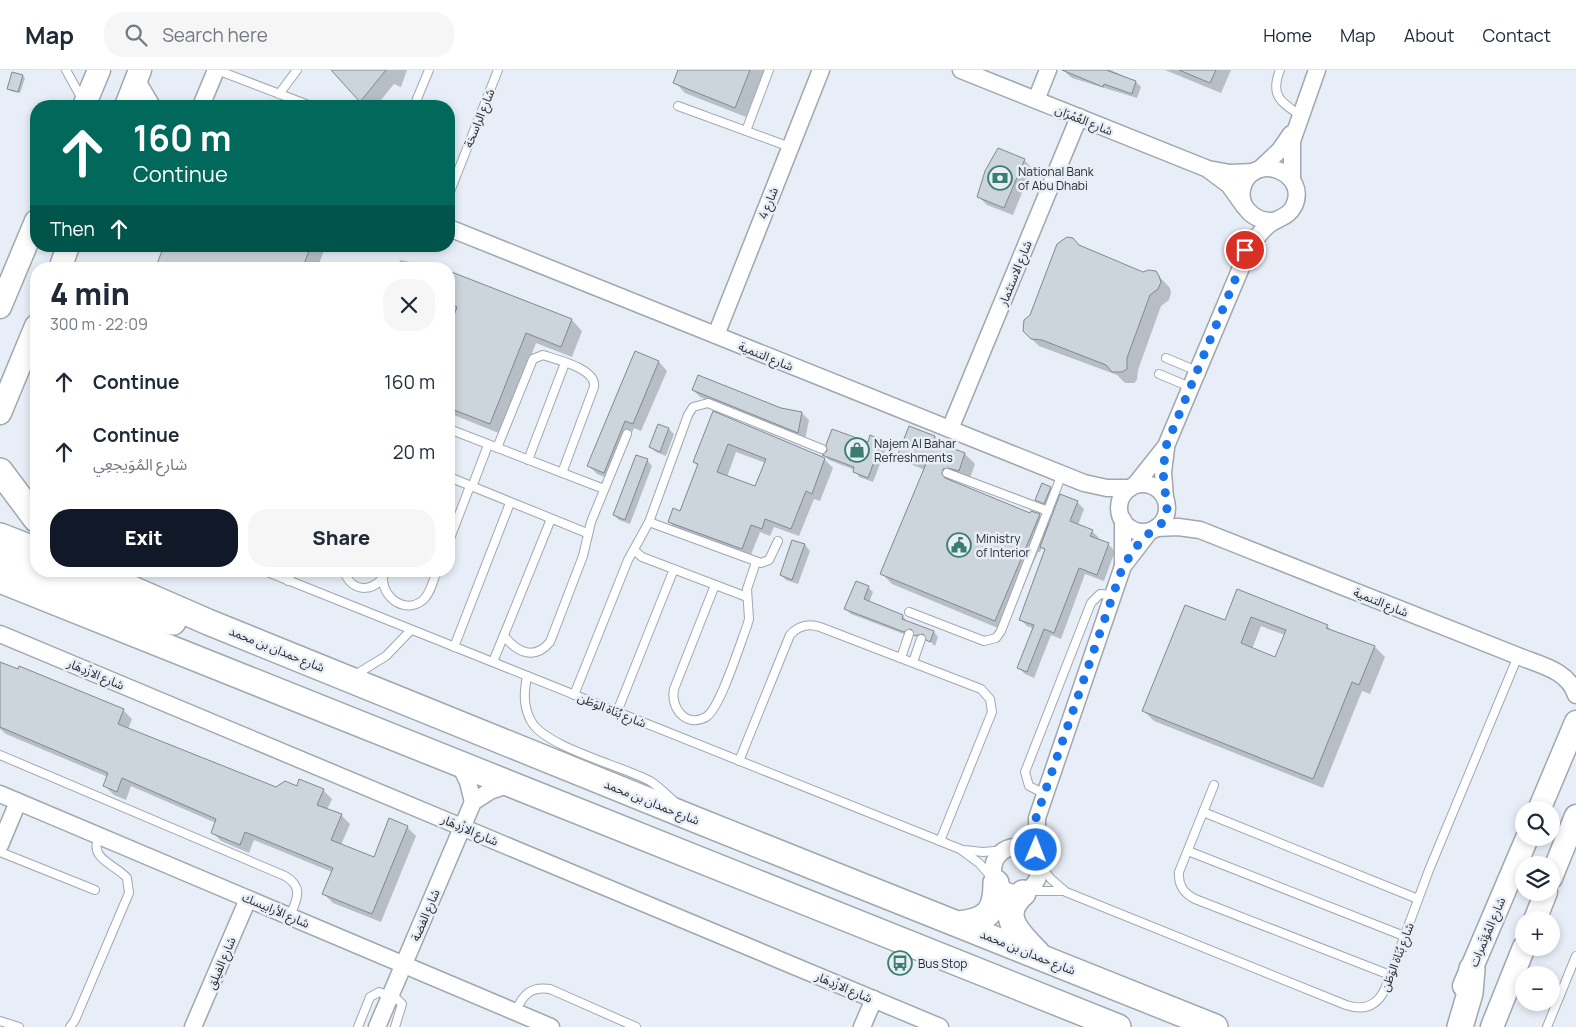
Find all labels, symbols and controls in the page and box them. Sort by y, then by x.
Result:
search box [104,12,454,57]
text: Map [25,18,74,51]
icon: search [122,21,150,49]
text: Search here [162,22,268,48]
text: Home [1263,23,1312,47]
text: Map [1340,23,1376,47]
text: About [1404,23,1454,47]
text: Contact [1482,23,1551,47]
street label: شارع الراسخة [460,86,499,150]
street label: شارع العُمْرَان [1052,101,1115,140]
text: 160 m [133,114,232,162]
icon: ahead [50,120,115,185]
text: Continue [133,159,228,189]
place label: National Bank of Abu Dhabi [1018,163,1095,194]
bank icon: National Bank of Abu Dhabi [987,165,1013,191]
street label: شارع 4 [754,185,783,222]
icon: ahead [105,215,133,243]
text: Then [50,216,95,242]
pin [1224,229,1266,271]
icon: arrive [1231,236,1259,264]
street label: شارع الاستثمار [994,238,1037,309]
text: 4 min [50,273,130,314]
button: close [383,279,435,331]
text: 300 m · 22:09 [50,313,148,335]
street label: شارع التنمية [736,337,796,376]
icon: ahead [50,368,78,396]
text: Continue [93,369,179,395]
text: 160 m [384,369,435,395]
text: Continue [93,422,179,448]
place label: Najem Al Bahar Refreshments [874,435,957,466]
shop icon: Najem Al Bahar Refreshments [844,437,870,463]
icon: ahead [50,438,78,466]
text: 20 m [393,439,435,465]
text: شارع المُوَيجعِي [93,453,187,475]
button: Exit [50,509,238,567]
button: Share [248,509,435,567]
place label: Ministry of Interior [976,530,1030,561]
public building icon: Ministry of Interior [946,532,972,558]
street label: شارع التنمية [1351,583,1411,622]
street label: شارع حمدان بن محمد [226,622,327,677]
street label: شارع الازْدِهَار [64,654,127,695]
street label: شارع بُنَاة الوَطَن [575,689,649,732]
street label: شارع حمدان بن محمد [601,775,702,830]
map controls [1515,801,1560,1011]
button: search [1515,801,1560,846]
street label: شارع الازْدِهَار [438,810,501,851]
position arrow [1009,823,1061,875]
button: layers [1515,856,1560,901]
street label: شارع الفضة [406,886,444,944]
street label: شارع الأرابيسك [239,888,312,933]
street label: شارع المُؤتَمرات [1465,895,1510,970]
button: + [1515,911,1560,956]
street label: شارع بُنَاة الوَطَن [1376,920,1419,994]
street label: شارع حمدان بن محمد [977,925,1078,980]
street label: شارع الفيلق [202,934,241,992]
bus stop icon: Bus Stop [887,950,913,976]
place label: Bus Stop [918,955,967,972]
button: − [1515,966,1560,1011]
street label: شارع الازْدِهَار [812,967,875,1008]

